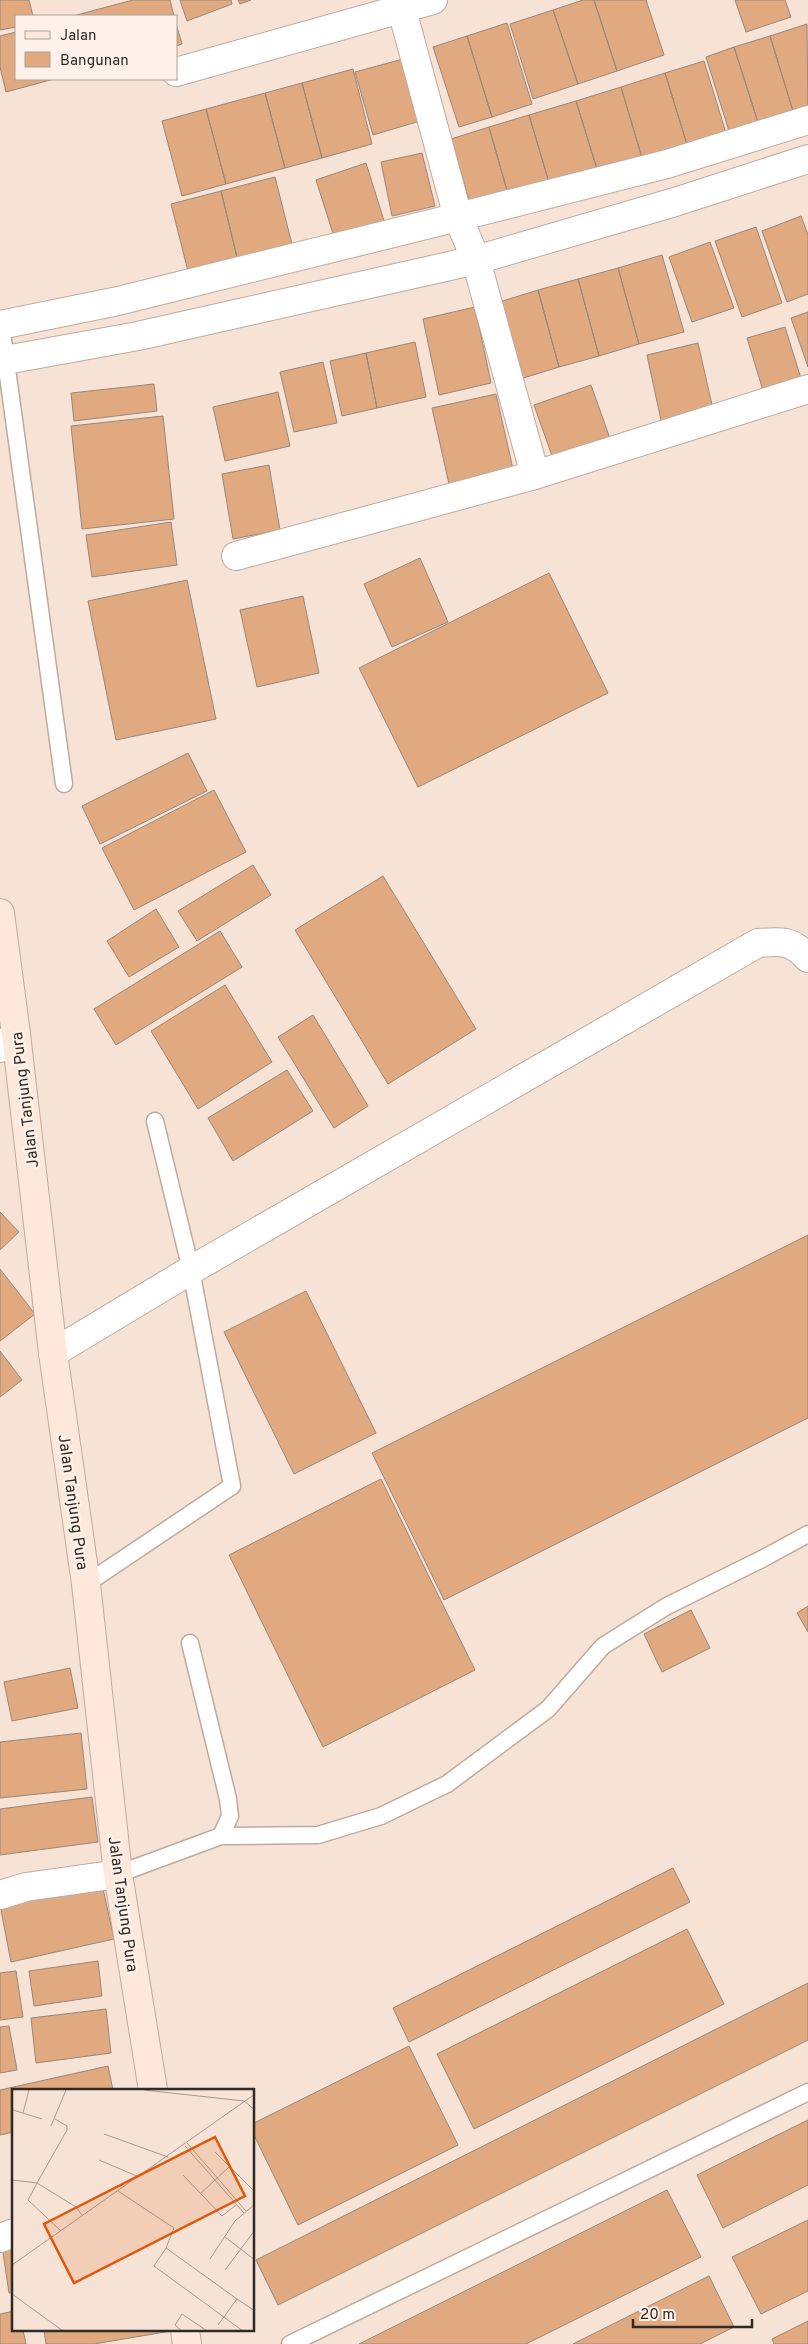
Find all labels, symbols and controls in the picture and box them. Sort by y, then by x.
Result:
legend [15,15,178,80]
text: Jalan [60,27,97,46]
text: Bangunan [60,52,129,71]
street label: Jalan Tanjung Pura [8,1031,44,1169]
street label: Jalan Tanjung Pura [53,1433,91,1571]
street label: Jalan Tanjung Pura [103,1835,141,1973]
inset map [12,2089,255,2332]
scale bar [633,2296,752,2328]
text: 20 m [640,2306,675,2325]

